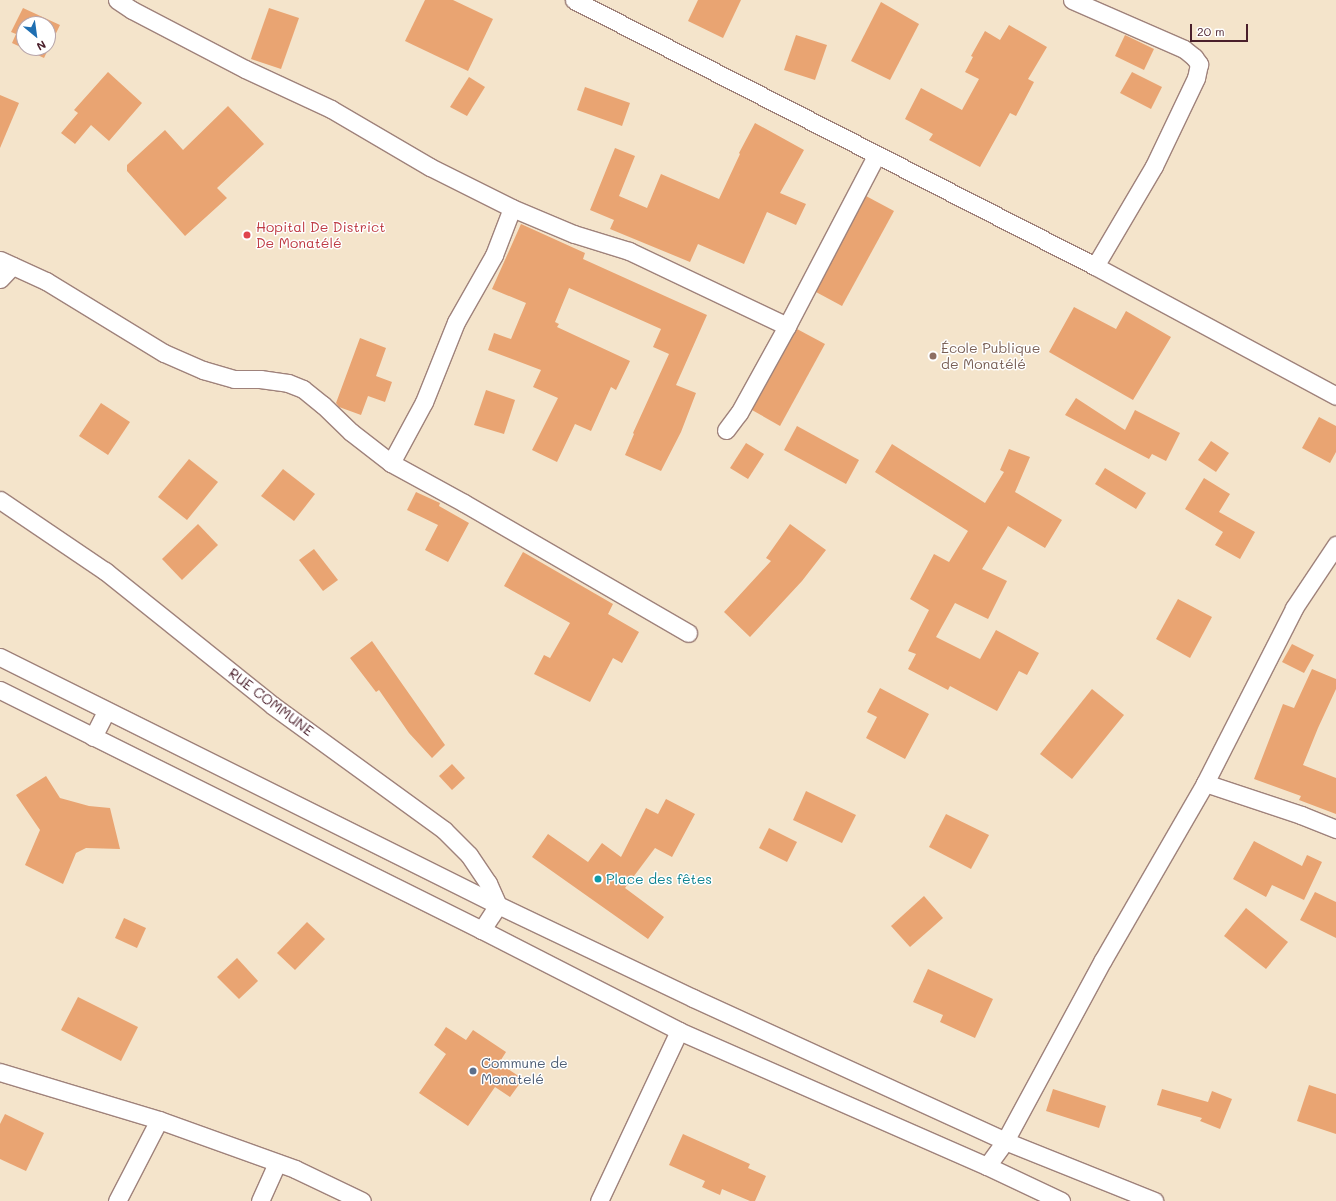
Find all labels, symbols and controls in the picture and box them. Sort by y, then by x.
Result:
north arrow [16,16,56,56]
scale bar [1192,16,1250,42]
text: 20 m [1197,23,1225,39]
text: N [34,37,49,55]
place label: Hopital De District De Monatélé [256,219,385,252]
marker: Hopital De District De Monatélé [241,229,253,241]
place label: École Publique de Monatélé [941,340,1040,372]
marker: École Publique de Monatélé [928,351,938,361]
street label: RUE COMMUNE [225,665,317,739]
place label: Place des fêtes [606,871,712,887]
marker: Place des fêtes [593,874,603,884]
place label: Commune de Monatelé [481,1055,568,1088]
marker: Commune de Monatelé [468,1066,478,1076]

